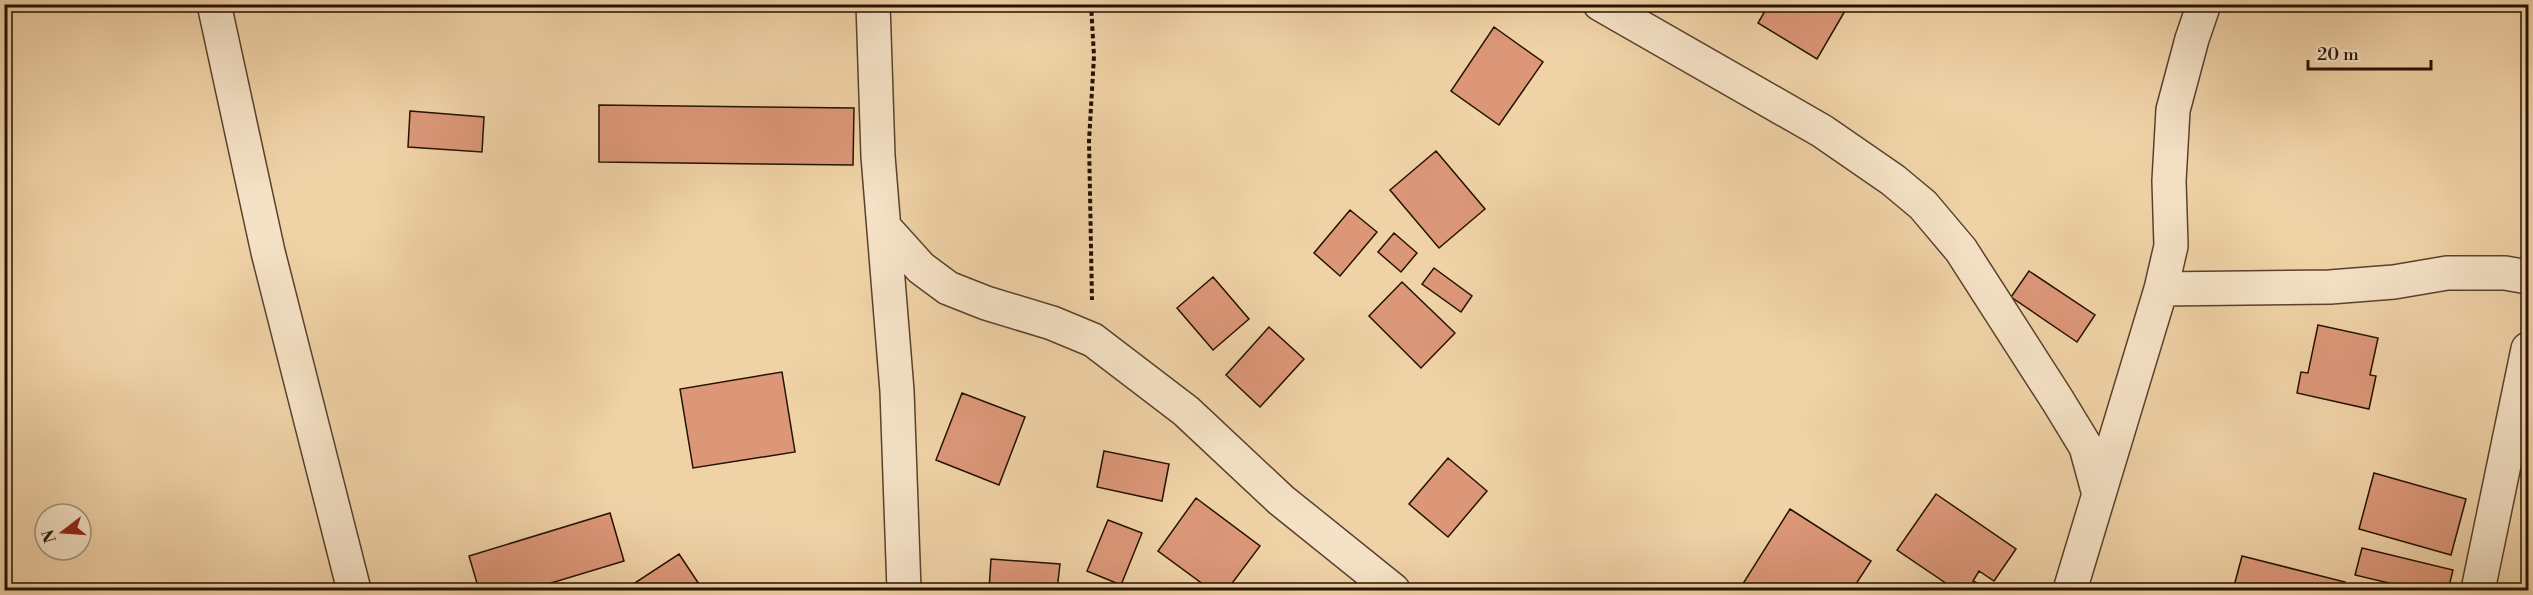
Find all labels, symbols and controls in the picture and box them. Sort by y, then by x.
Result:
scale bar [2308,33,2431,71]
text: 20 m [2317,43,2359,66]
north arrow [33,502,93,562]
text: N [38,527,61,545]

